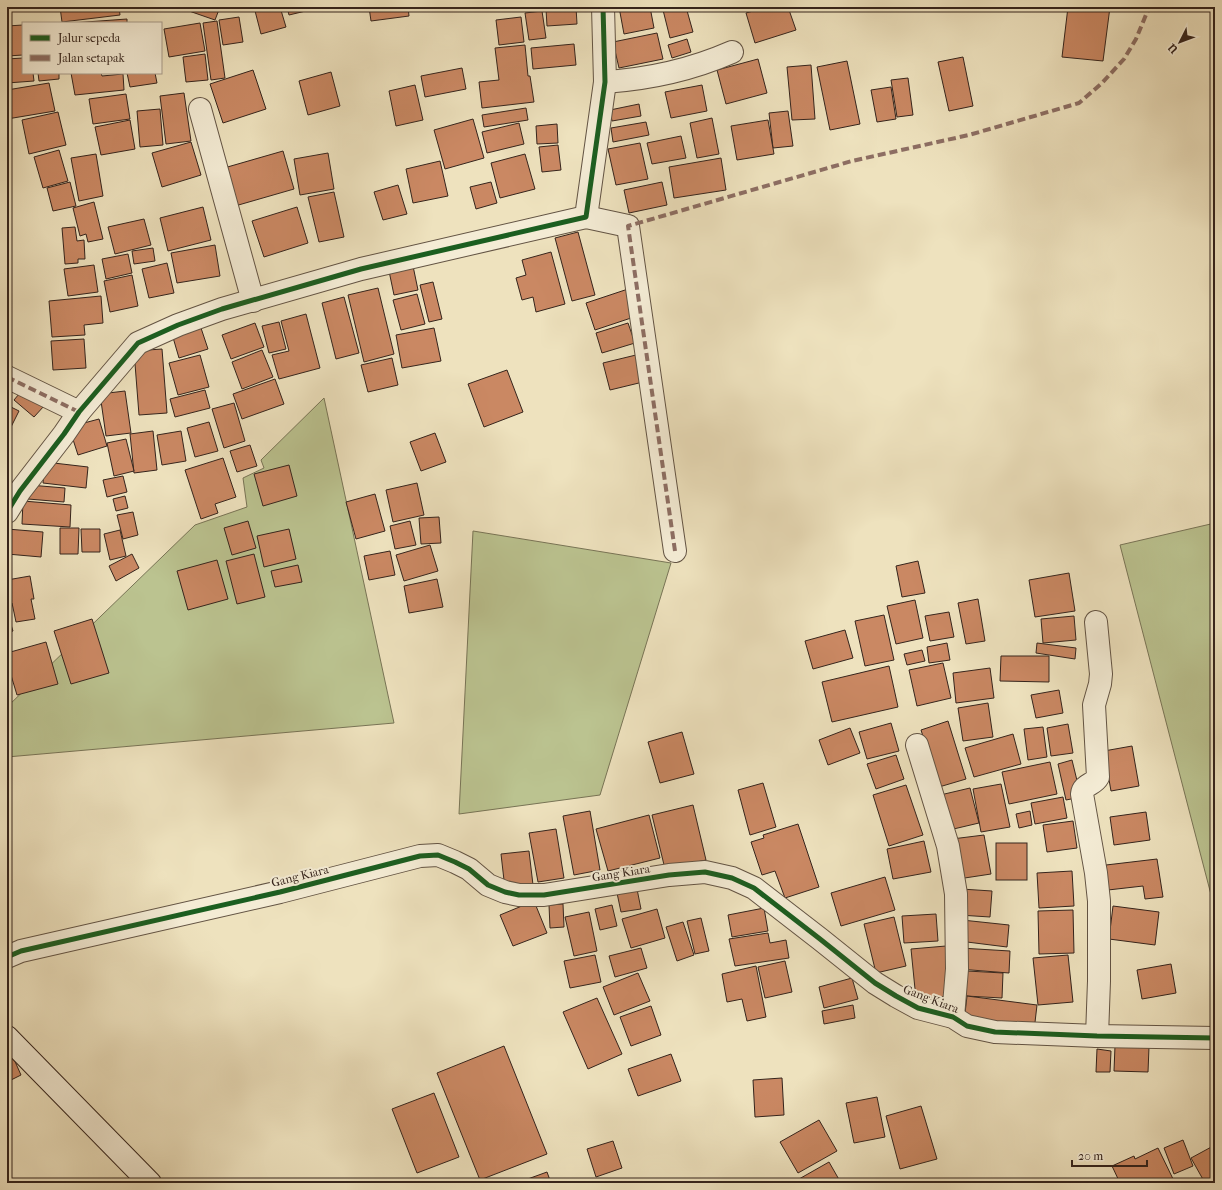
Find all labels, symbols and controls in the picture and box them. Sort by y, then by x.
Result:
legend [22,22,162,74]
north arrow [1160,22,1200,62]
text: Jalur sepeda [57,31,121,45]
text: U [1165,41,1181,57]
text: Jalan setapak [57,51,125,65]
street label: Gang Kiara [591,861,651,884]
street label: Gang Kiara [270,862,330,890]
street label: Gang Kiara [901,982,961,1016]
scale bar [1072,1142,1147,1168]
text: 20 m [1078,1149,1103,1163]

